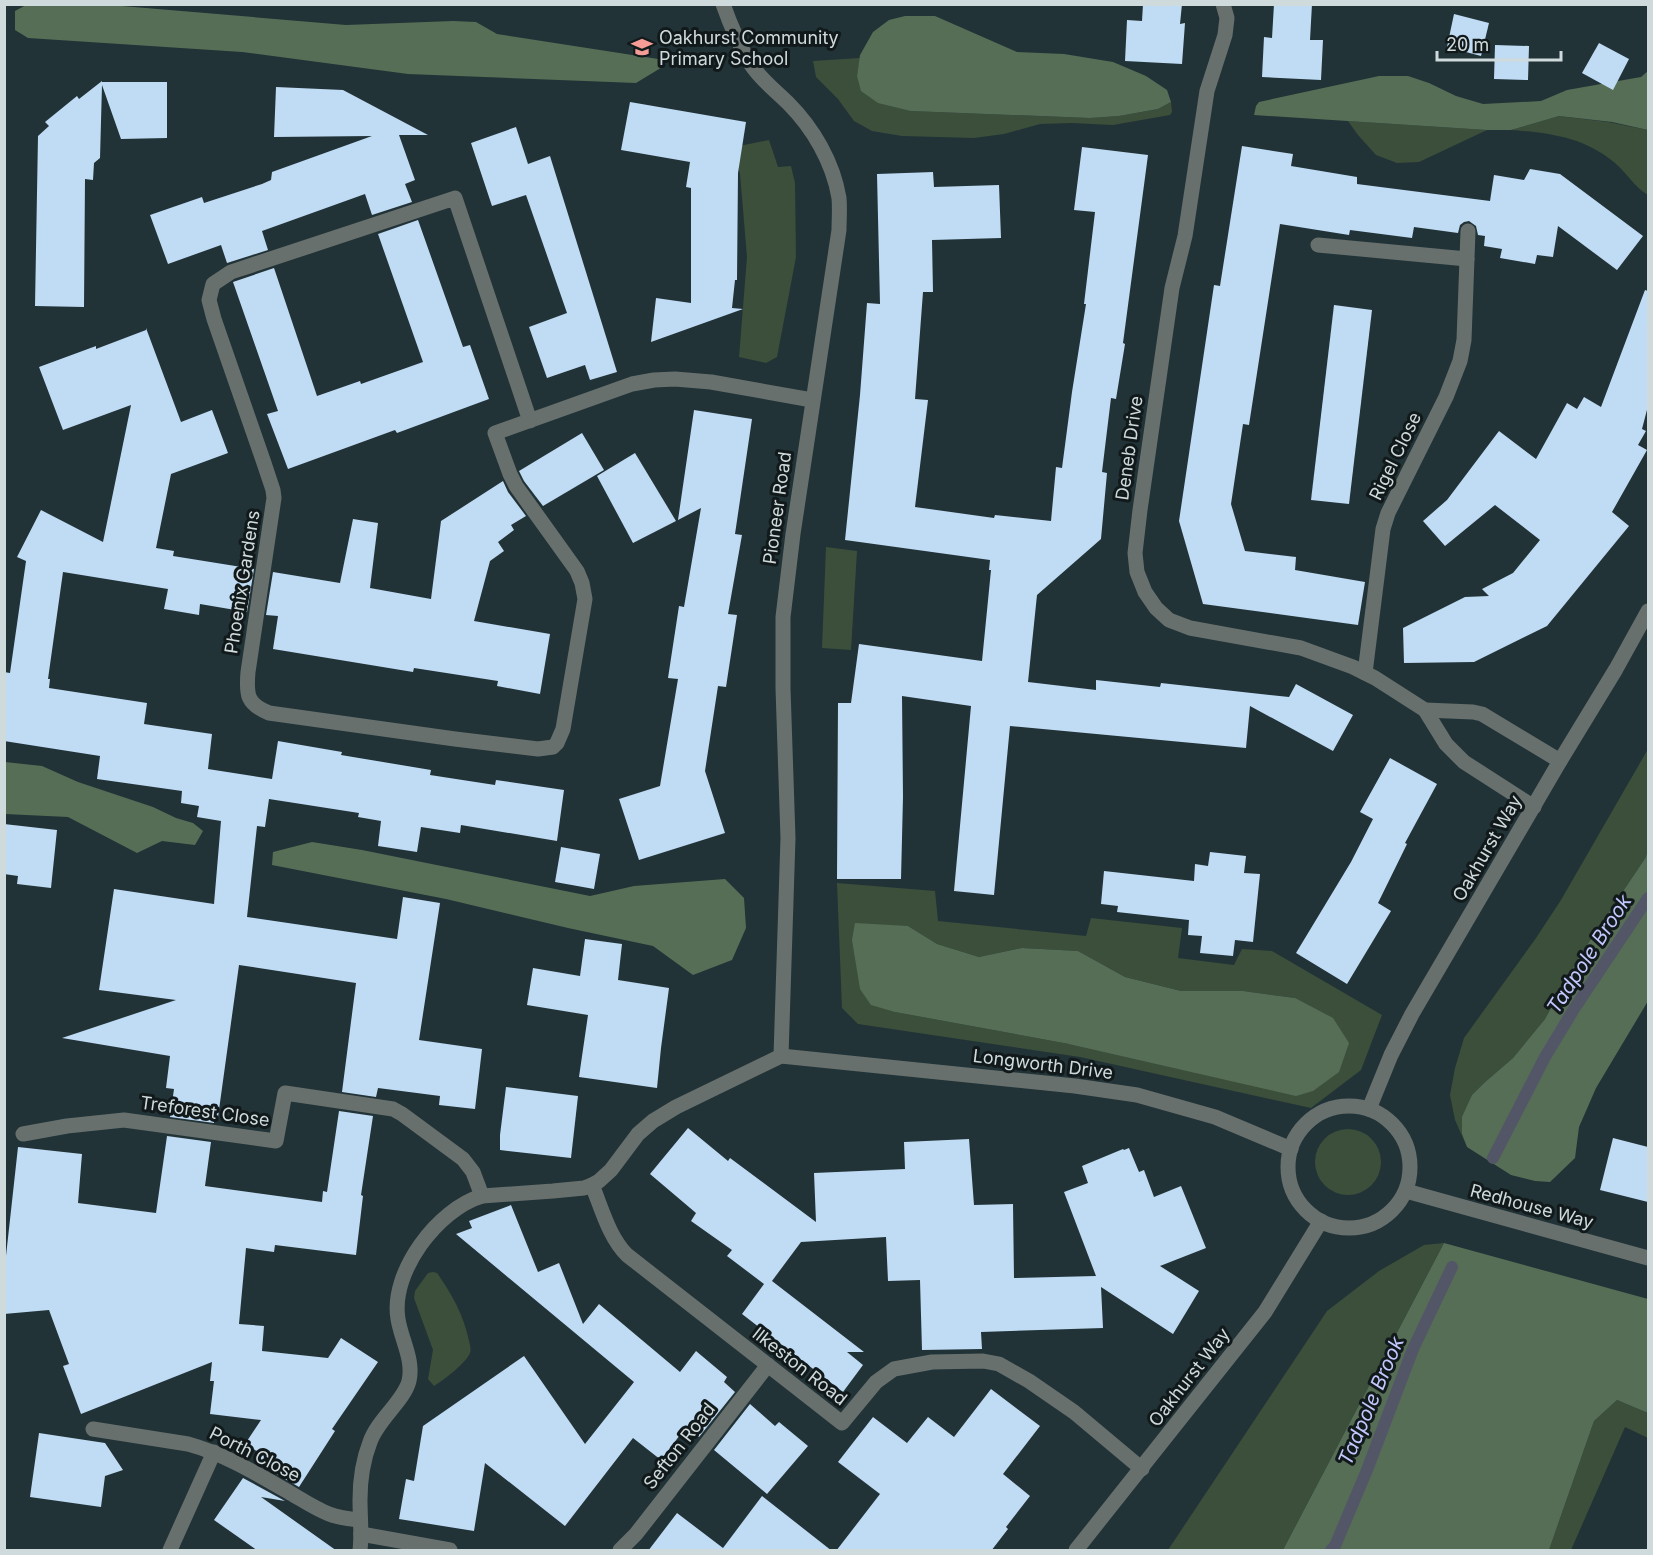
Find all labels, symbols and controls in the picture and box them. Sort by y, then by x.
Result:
scale bar [1437,24,1562,62]
place label: Oakhurst Community Primary School [659,27,839,69]
text: 20 m [1446,34,1489,55]
school or university icon: Oakhurst Community Primary School [630,35,654,59]
street label: Deneb Drive [1111,394,1147,502]
street label: Rigel Close [1365,409,1425,503]
street label: Pioneer Road [759,450,795,566]
street label: Phoenix Gardens [220,509,264,655]
street label: Oakhurst Way [1448,791,1526,905]
water label: Tadpole Brook [1542,889,1637,1018]
street label: Longworth Drive [972,1045,1114,1083]
street label: Treforest Close [139,1092,271,1130]
street label: Redhouse Way [1468,1179,1596,1233]
street label: Ilkeston Road [749,1323,851,1409]
street label: Oakhurst Way [1144,1324,1234,1430]
water label: Tadpole Brook [1333,1332,1409,1469]
street label: Sefton Road [639,1399,719,1493]
street label: Porth Close [206,1422,304,1486]

